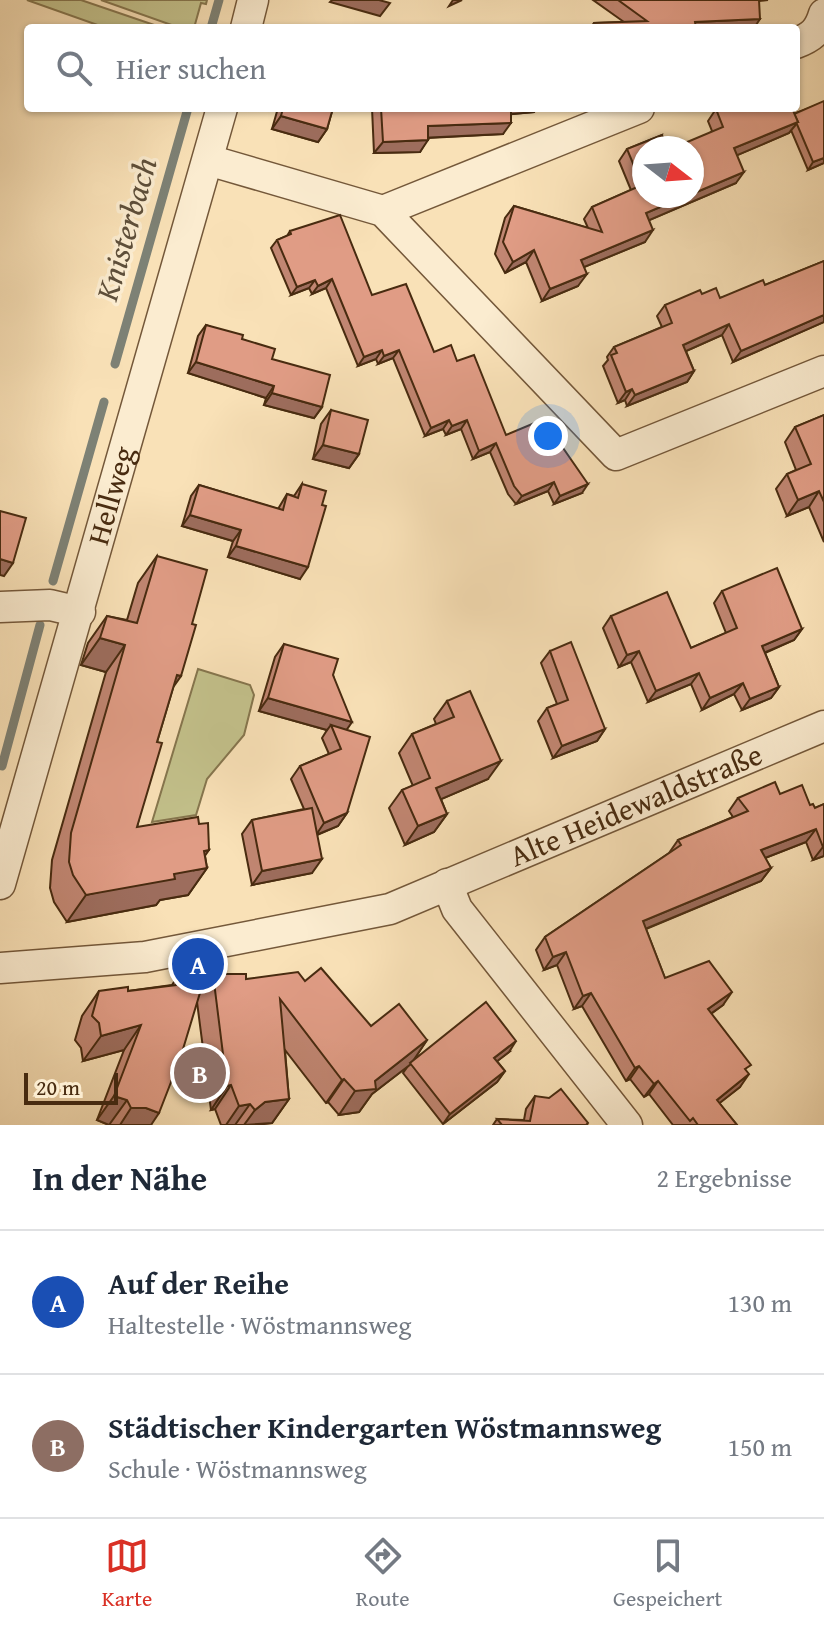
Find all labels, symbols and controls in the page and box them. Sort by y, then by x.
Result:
search box [24,24,800,112]
icon: search [52,46,96,90]
text: Hier suchen [116,46,266,90]
north arrow [632,136,704,208]
water label: Knisterbach [82,152,168,307]
your location [528,416,568,456]
street label: Hellweg [75,441,145,550]
street label: Alte Heidewaldstraße [502,732,769,877]
pin: A [172,934,224,994]
pin: B [174,1043,226,1103]
scale bar [24,1069,118,1105]
text: 20 m [36,1071,80,1103]
text: In der Nähe [32,1153,207,1202]
text: 2 Ergebnisse [657,1158,792,1197]
text: Auf der Reihe [108,1261,289,1305]
text: A [50,1283,66,1322]
text: 130 m [727,1283,792,1322]
text: Haltestelle · Wöstmannsweg [108,1305,411,1344]
text: Städtischer Kindergarten Wöstmannsweg [108,1405,661,1449]
text: B [50,1427,66,1466]
text: 150 m [727,1427,792,1466]
text: Schule · Wöstmannsweg [108,1449,367,1488]
tab: Karte [102,1534,152,1614]
tab: Route [356,1534,410,1614]
tab: Gespeichert [613,1534,722,1614]

